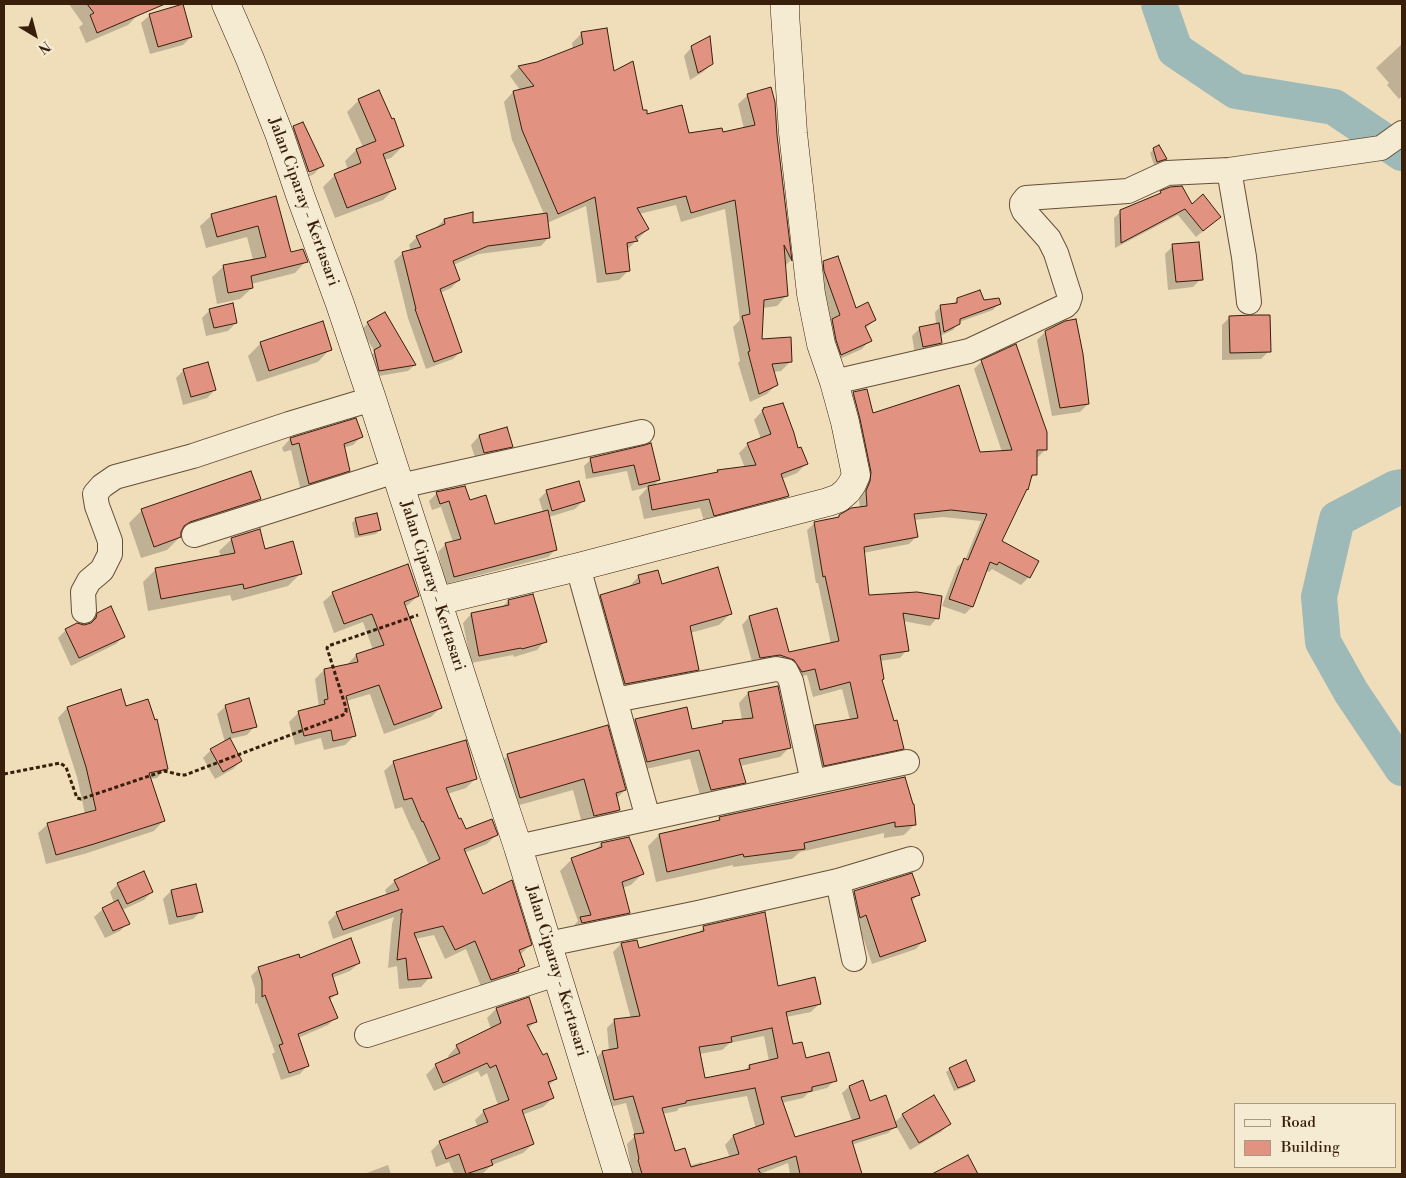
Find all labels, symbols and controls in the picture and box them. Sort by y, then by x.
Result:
north arrow [10,10,60,60]
text: N [34,36,54,57]
street label: Jalan Ciparay - Kertasari [263,115,343,289]
street label: Jalan Ciparay - Kertasari [395,498,469,674]
street label: Jalan Ciparay - Kertasari [521,883,591,1059]
legend [1234,1103,1396,1168]
text: Road [1281,1113,1316,1132]
text: Building [1281,1138,1340,1157]

